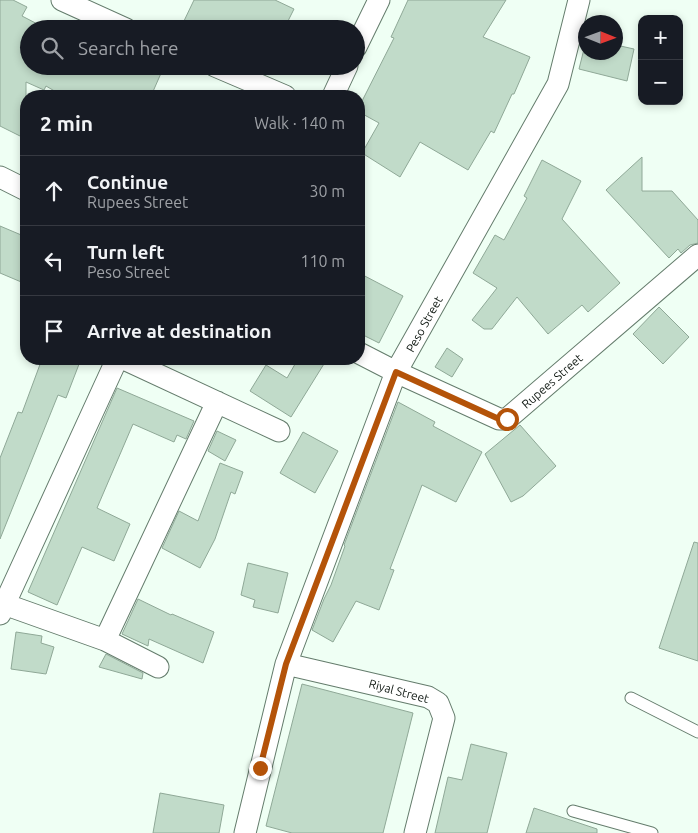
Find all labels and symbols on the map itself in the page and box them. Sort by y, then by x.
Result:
north arrow [578,15,623,60]
street label: Peso Street [403,293,445,354]
street label: Rupees Street [519,351,585,411]
route start [496,408,519,431]
street label: Riyal Street [368,677,431,705]
route end [249,757,272,780]

